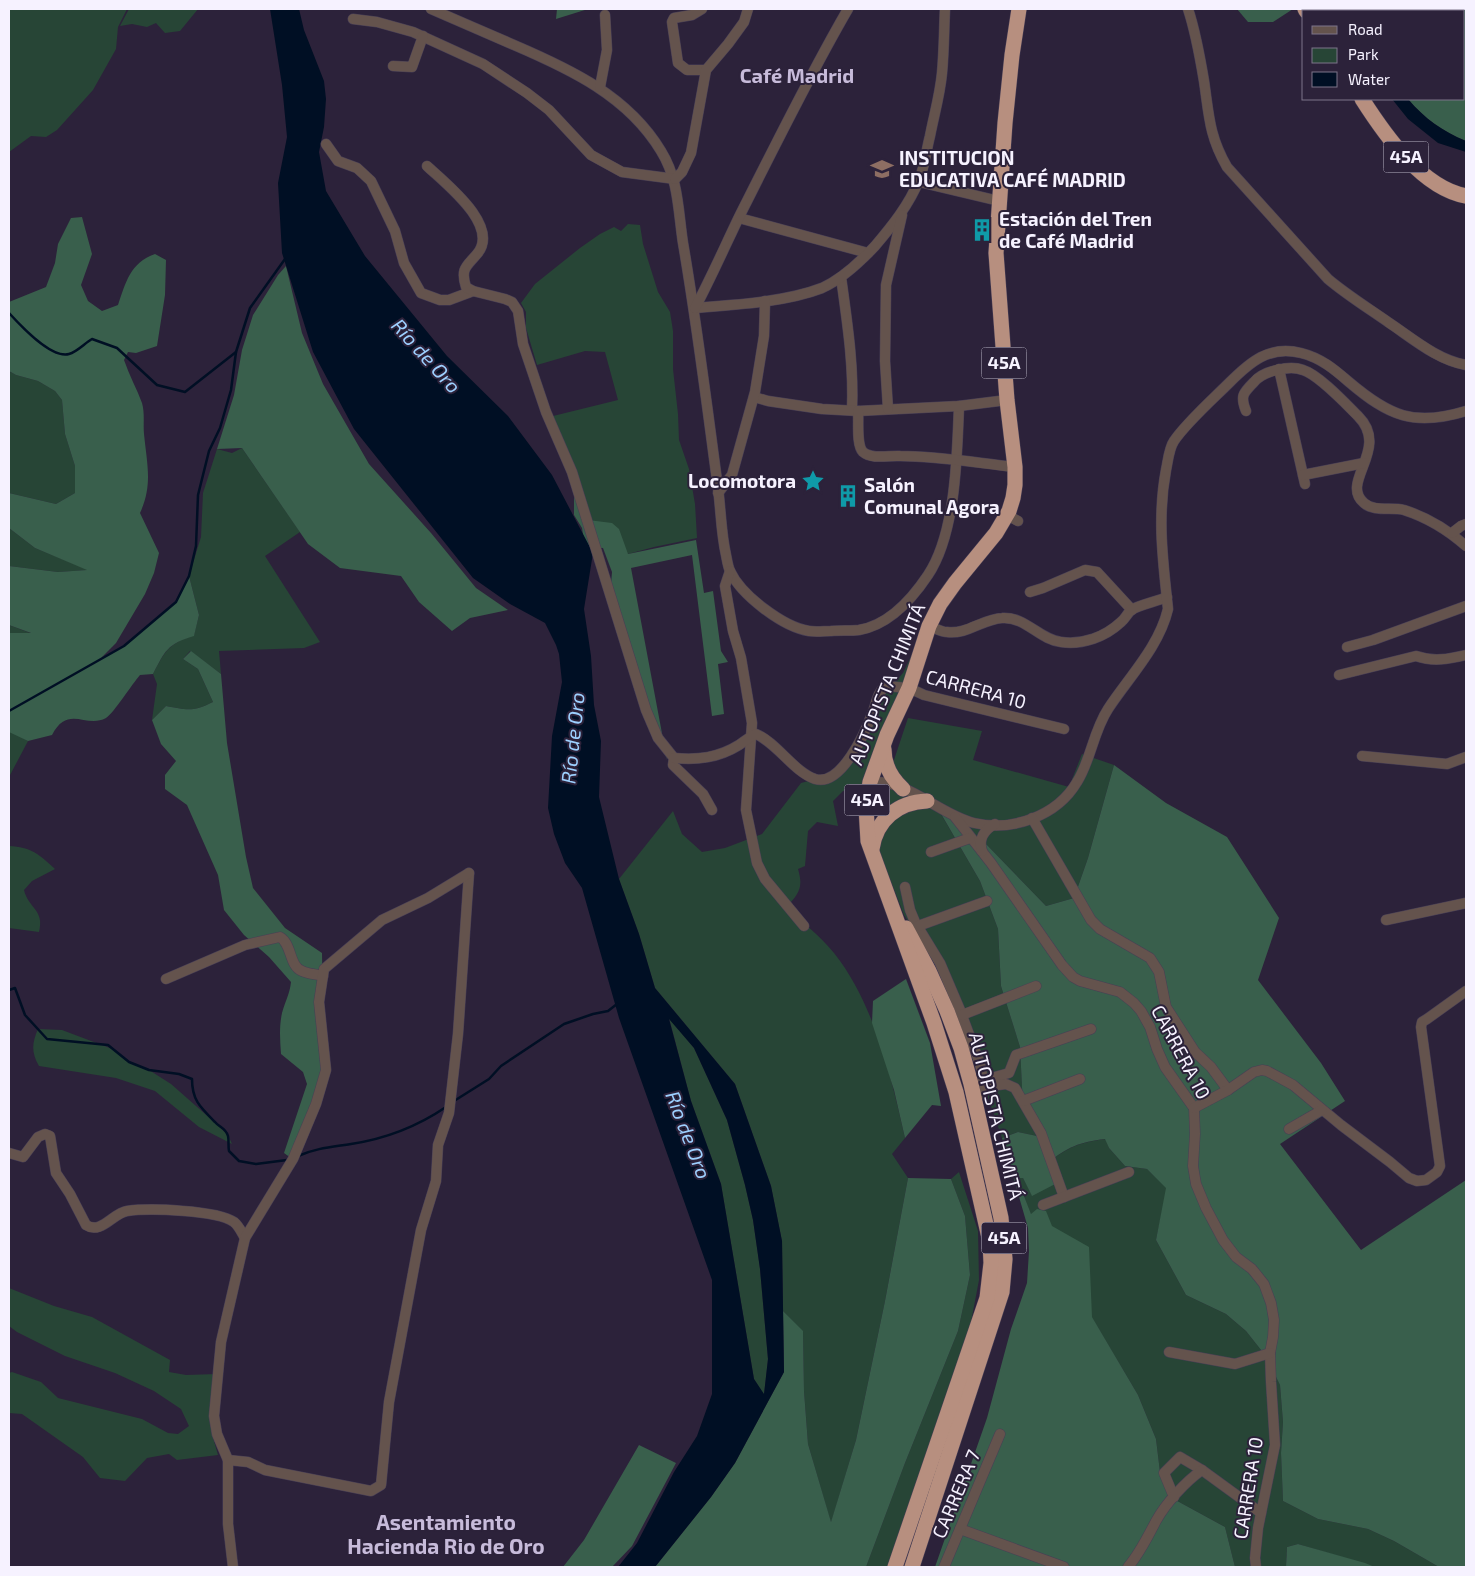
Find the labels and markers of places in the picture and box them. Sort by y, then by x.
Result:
place label: INSTITUCION EDUCATIVA CAFÉ MADRID [899,146,1126,191]
school or university icon: INSTITUCION EDUCATIVA CAFÉ MADRID [869,156,895,182]
place label: Estación del Tren de Café Madrid [999,207,1152,252]
building icon: Estación del Tren de Café Madrid [969,217,995,243]
place icon: Locomotora [800,468,826,494]
place label: Locomotora [688,469,796,492]
place label: Salón Comunal Agora [864,473,1000,518]
building icon: Salón Comunal Agora [835,483,861,509]

